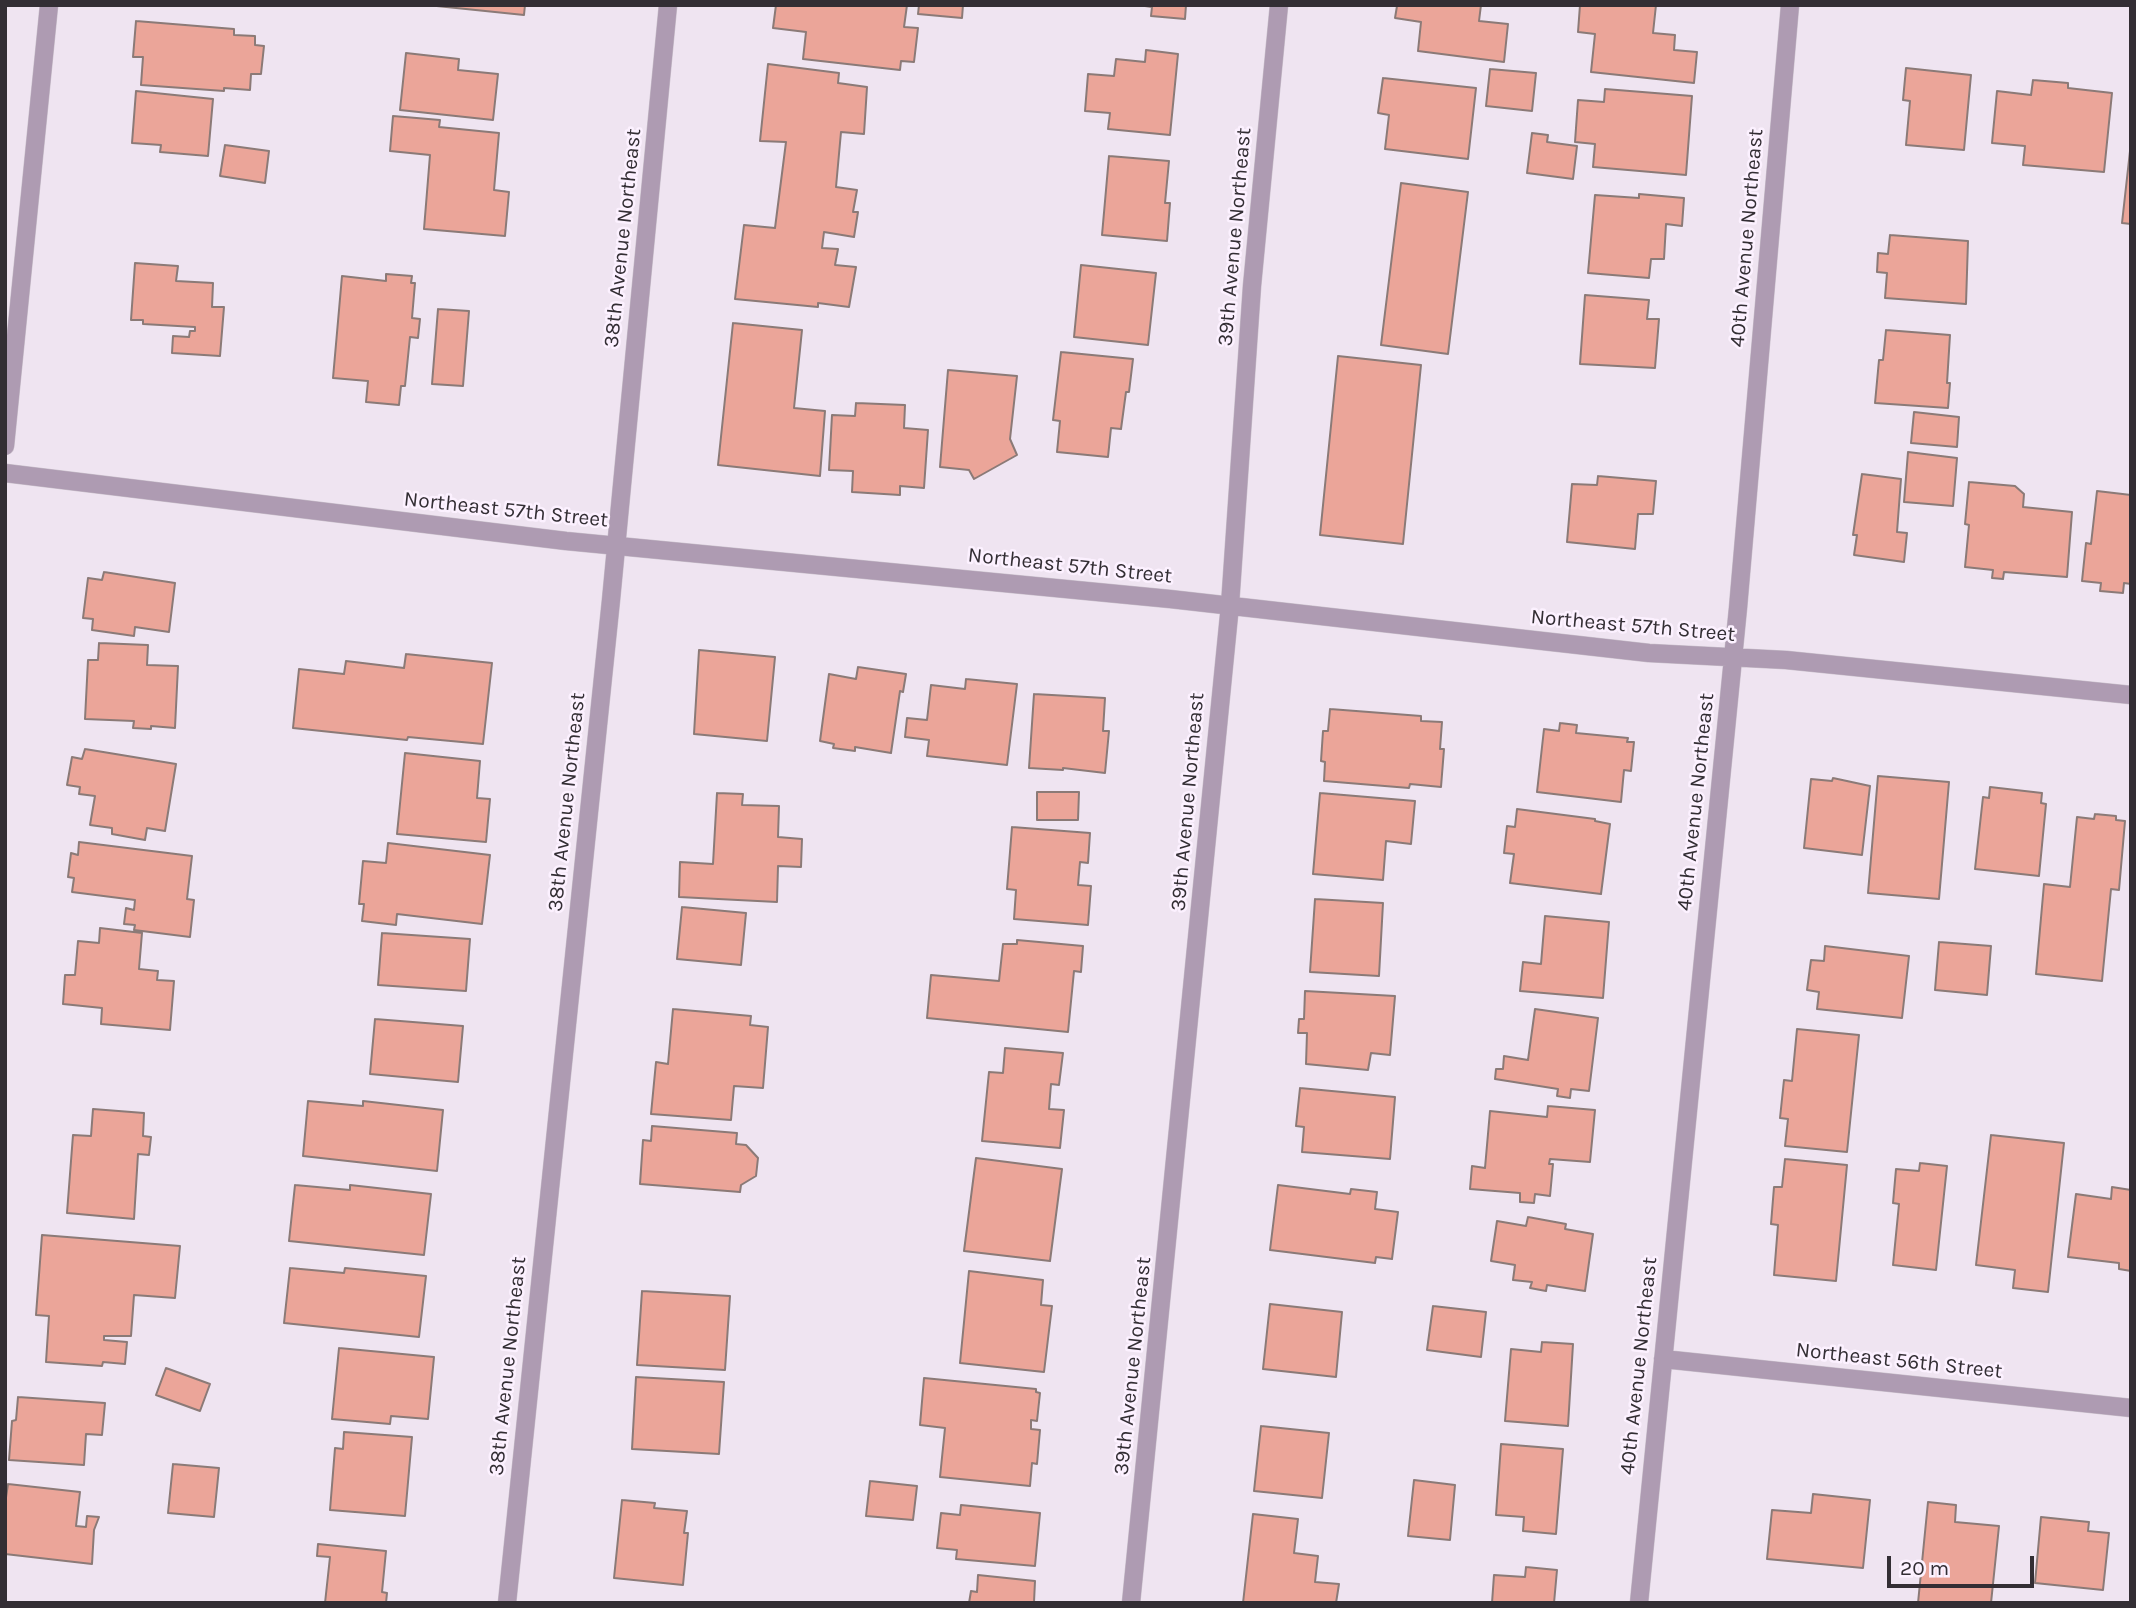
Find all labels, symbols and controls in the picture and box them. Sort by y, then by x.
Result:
street label: 38th Avenue Northeast [599,127,647,349]
street label: 39th Avenue Northeast [1213,127,1257,347]
street label: 40th Avenue Northeast [1725,128,1769,348]
street label: Northeast 57th Street [403,487,609,533]
street label: Northeast 57th Street [967,543,1173,589]
street label: Northeast 57th Street [1530,605,1736,647]
street label: 38th Avenue Northeast [543,691,591,913]
street label: 39th Avenue Northeast [1166,692,1210,912]
street label: 40th Avenue Northeast [1672,692,1720,912]
street label: 38th Avenue Northeast [484,1255,532,1477]
street label: 39th Avenue Northeast [1109,1256,1157,1476]
street label: 40th Avenue Northeast [1615,1256,1663,1476]
street label: Northeast 56th Street [1795,1338,2003,1384]
scale bar [1891,1542,2038,1586]
text: 20 m [1900,1556,1949,1580]

